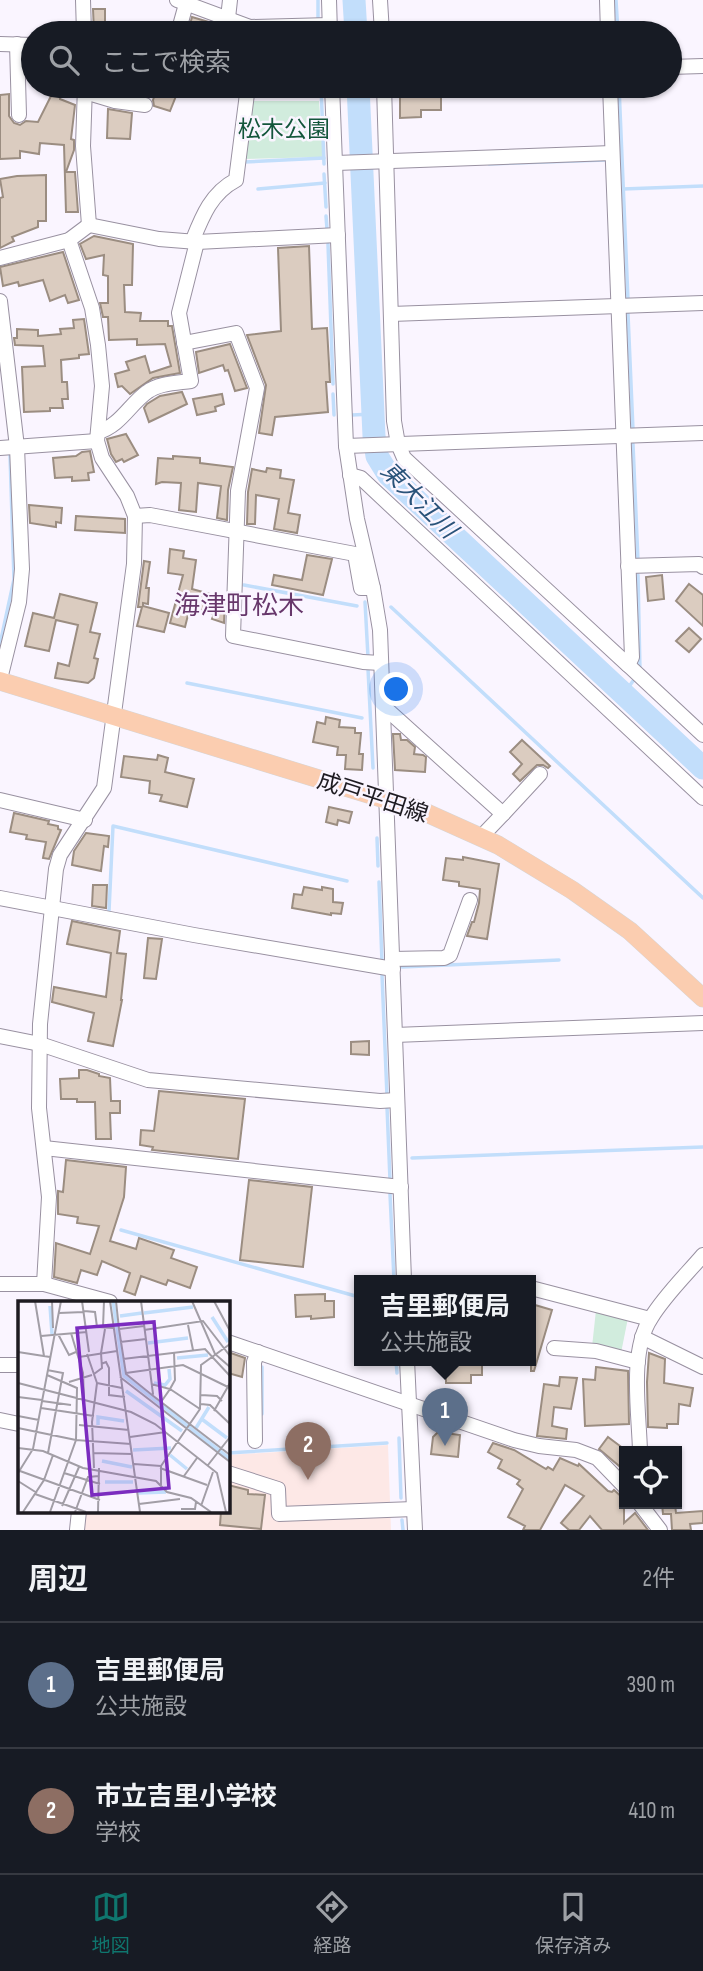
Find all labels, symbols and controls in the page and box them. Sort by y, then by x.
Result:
search box [21,21,682,98]
icon: search [45,41,83,79]
text: ここで検索 [101,48,231,79]
park label: 松木公園 [238,116,330,144]
water label: 東大江川 [374,456,465,547]
district label: 海津町松木 [174,591,304,622]
your location [379,672,413,706]
street label: 成戸平田線 [314,767,432,829]
popup [354,1275,536,1366]
text: 吉里郵便局 [380,1292,510,1323]
inset map [18,1301,229,1512]
text: 公共施設 [380,1329,472,1357]
pin: 1 [422,1388,468,1446]
pin: 2 [285,1422,331,1480]
map controls [619,1446,682,1509]
button: locate [619,1446,682,1509]
text: 周辺 [28,1562,88,1598]
text: 2件 [643,1565,675,1593]
text: 吉里郵便局 [95,1656,225,1687]
text: 1 [46,1671,56,1699]
text: 390 m [626,1671,675,1699]
text: 公共施設 [95,1693,187,1721]
text: 市立吉里小学校 [95,1782,277,1813]
text: 2 [46,1797,56,1825]
text: 410 m [629,1797,675,1825]
text: 学校 [95,1819,141,1847]
tab: 地図 [92,1888,130,1958]
tab: 経路 [313,1888,351,1958]
tab: 保存済み [535,1888,611,1958]

